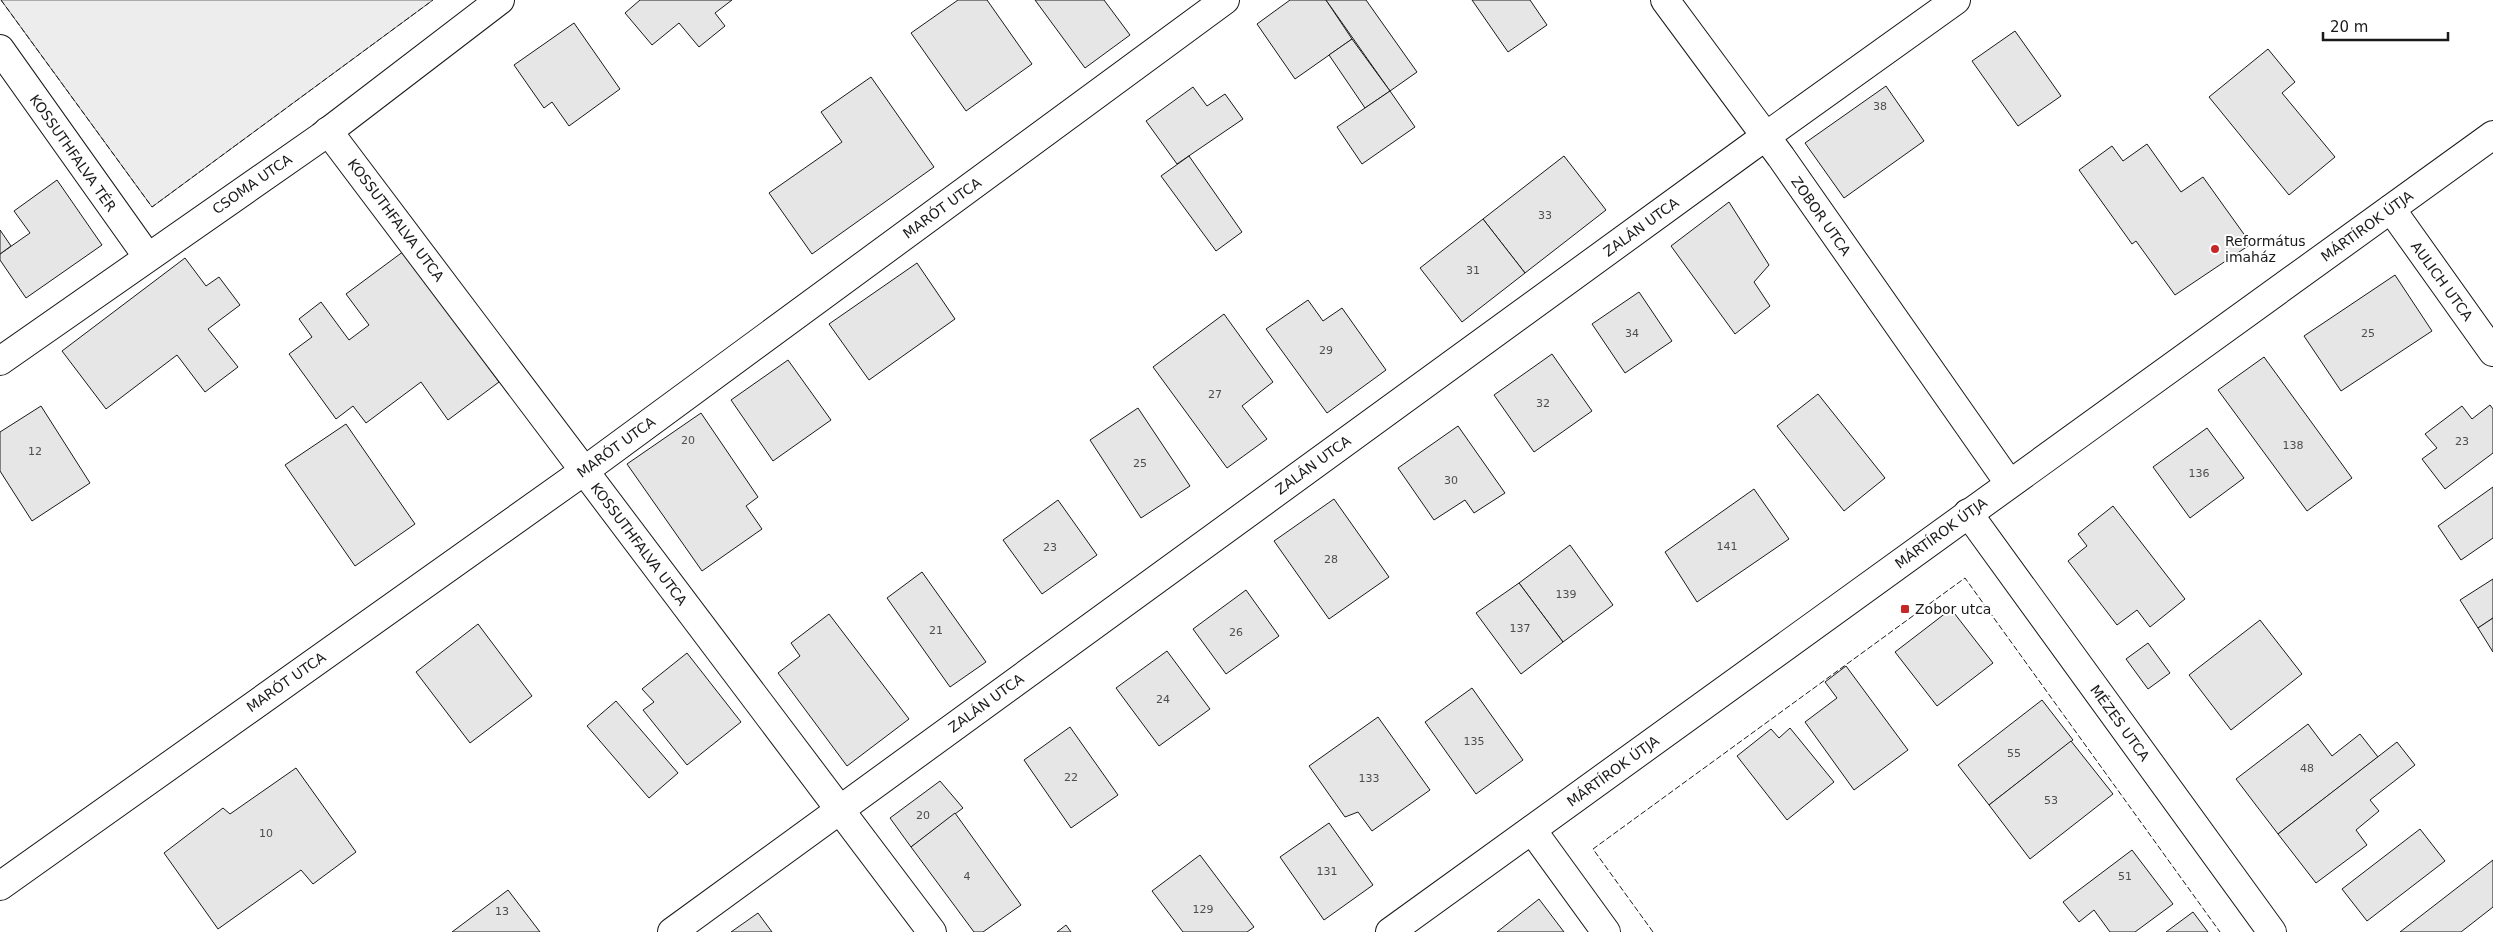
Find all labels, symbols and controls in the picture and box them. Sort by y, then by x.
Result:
scale bar [2323,10,2448,42]
text: 20 m [2330,18,2368,36]
street label: KOSSUTHFALVA TÉR [27,91,120,215]
house number: 38 [1873,100,1887,113]
street label: CSOMA UTCA [209,151,295,217]
street label: KOSSUTHFALVA UTCA [345,156,448,285]
street label: MARÓT UTCA [899,173,985,242]
street label: ZOBOR UTCA [1788,174,1854,259]
street label: MÁRTÍROK ÚTJA [2317,186,2416,265]
street label: ZALÁN UTCA [1600,194,1682,260]
house number: 33 [1538,209,1552,222]
place label: Református imaház [2225,233,2306,265]
street label: AULICH UTCA [2408,238,2476,324]
marker: Református imaház [2209,243,2221,255]
house number: 31 [1466,264,1480,277]
house number: 34 [1625,327,1639,340]
house number: 25 [2361,327,2375,340]
house number: 29 [1319,344,1333,357]
house number: 27 [1208,388,1222,401]
house number: 32 [1536,397,1550,410]
street label: MARÓT UTCA [573,412,659,481]
street label: ZALÁN UTCA [1272,432,1354,498]
house number: 20 [681,434,695,447]
house number: 23 [2455,435,2469,448]
house number: 138 [2283,439,2304,452]
house number: 12 [28,445,42,458]
house number: 25 [1133,457,1147,470]
house number: 136 [2189,467,2210,480]
house number: 30 [1444,474,1458,487]
street label: KOSSUTHFALVA UTCA [588,480,691,609]
street label: MÁRTÍROK ÚTJA [1891,493,1990,572]
house number: 141 [1717,540,1738,553]
house number: 23 [1043,541,1057,554]
house number: 28 [1324,553,1338,566]
house number: 139 [1556,588,1577,601]
place label: Zobor utca [1915,601,1991,617]
marker: Zobor utca [1899,603,1911,615]
house number: 137 [1510,622,1531,635]
house number: 21 [929,624,943,637]
house number: 26 [1229,626,1243,639]
street label: MARÓT UTCA [243,648,329,715]
street label: ZALÁN UTCA [945,670,1027,736]
street label: MÉZES UTCA [2087,682,2153,764]
house number: 24 [1156,693,1170,706]
street label: MÁRTÍROK ÚTJA [1563,731,1662,810]
house number: 135 [1464,735,1485,748]
house number: 55 [2007,747,2021,760]
house number: 48 [2300,762,2314,775]
house number: 22 [1064,771,1078,784]
house number: 133 [1359,772,1380,785]
house number: 53 [2044,794,2058,807]
house number: 20 [916,809,930,822]
house number: 10 [259,827,273,840]
house number: 131 [1317,865,1338,878]
house number: 4 [964,870,971,883]
house number: 51 [2118,870,2132,883]
house number: 129 [1193,903,1214,916]
house number: 13 [495,905,509,918]

